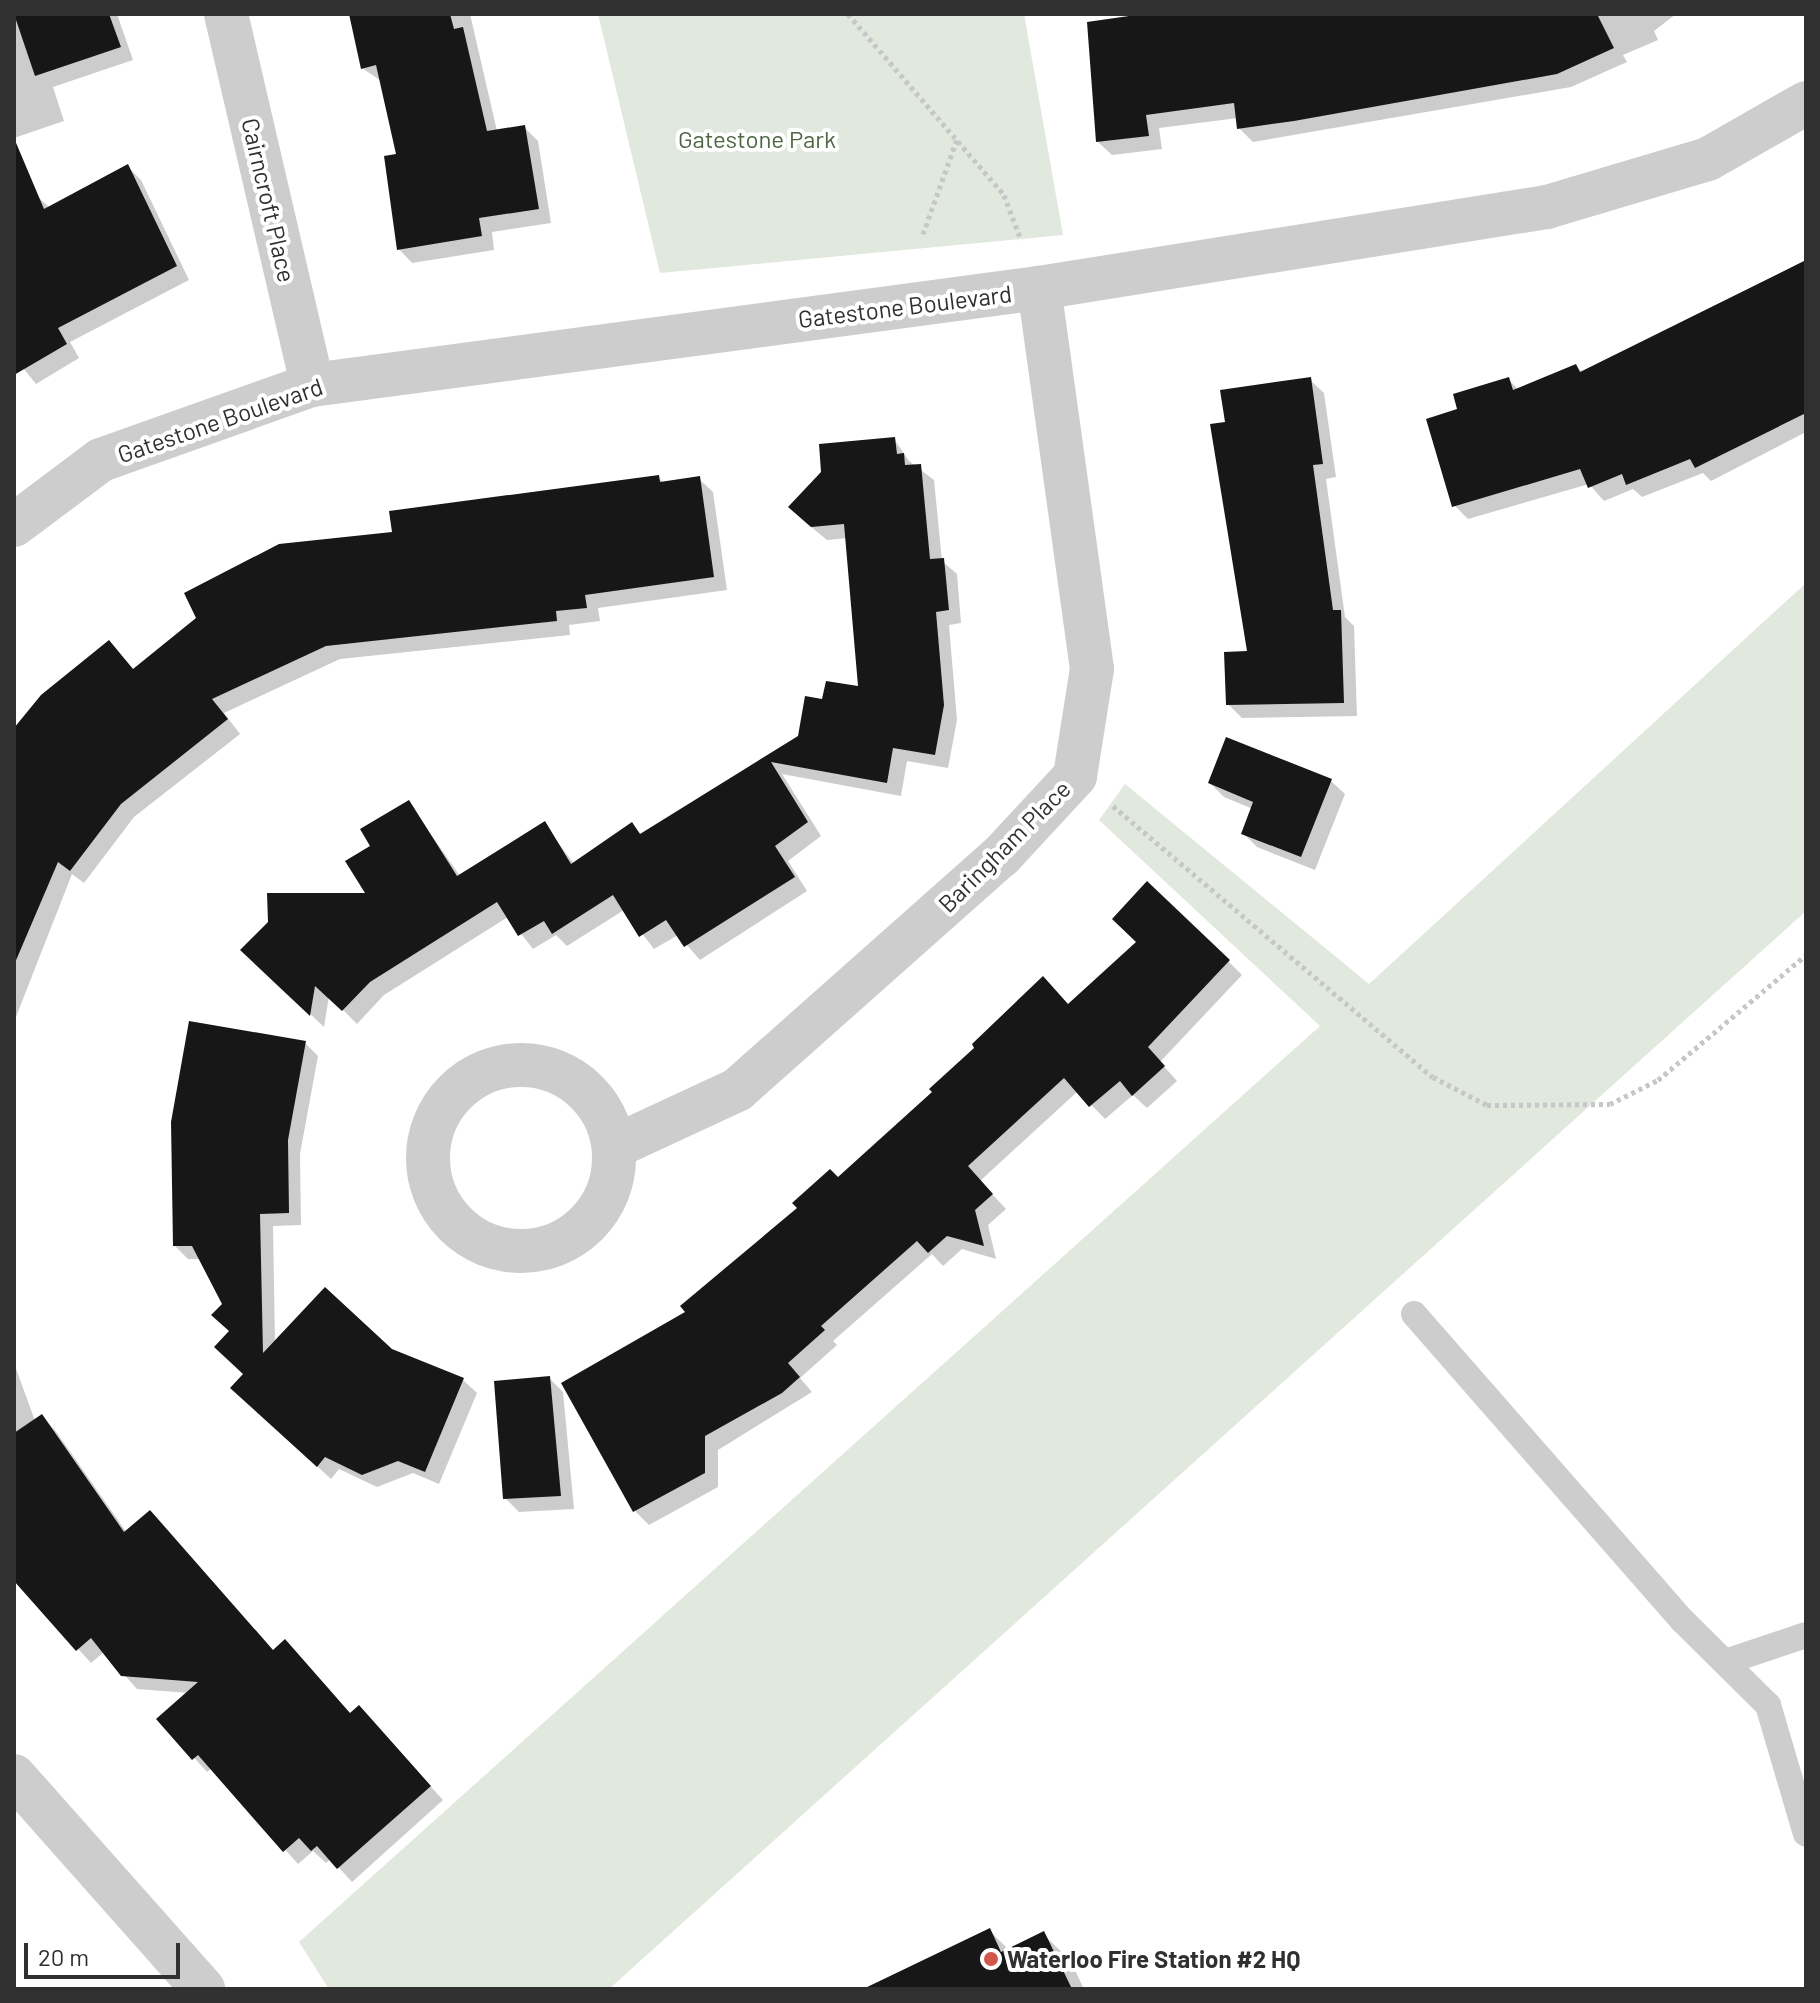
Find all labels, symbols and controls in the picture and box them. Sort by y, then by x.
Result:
street label: Cairncroft Place [236,115,302,285]
park label: Gatestone Park [678,125,836,153]
street label: Gatestone Boulevard [796,279,1014,333]
street label: Gatestone Boulevard [114,371,326,469]
street label: Baringham Place [932,774,1076,918]
scale bar [28,1927,184,1977]
text: 20 m [38,1942,89,1971]
place label: Waterloo Fire Station #2 HQ [1007,1945,1300,1973]
marker: Waterloo Fire Station #2 HQ [982,1950,1000,1968]

